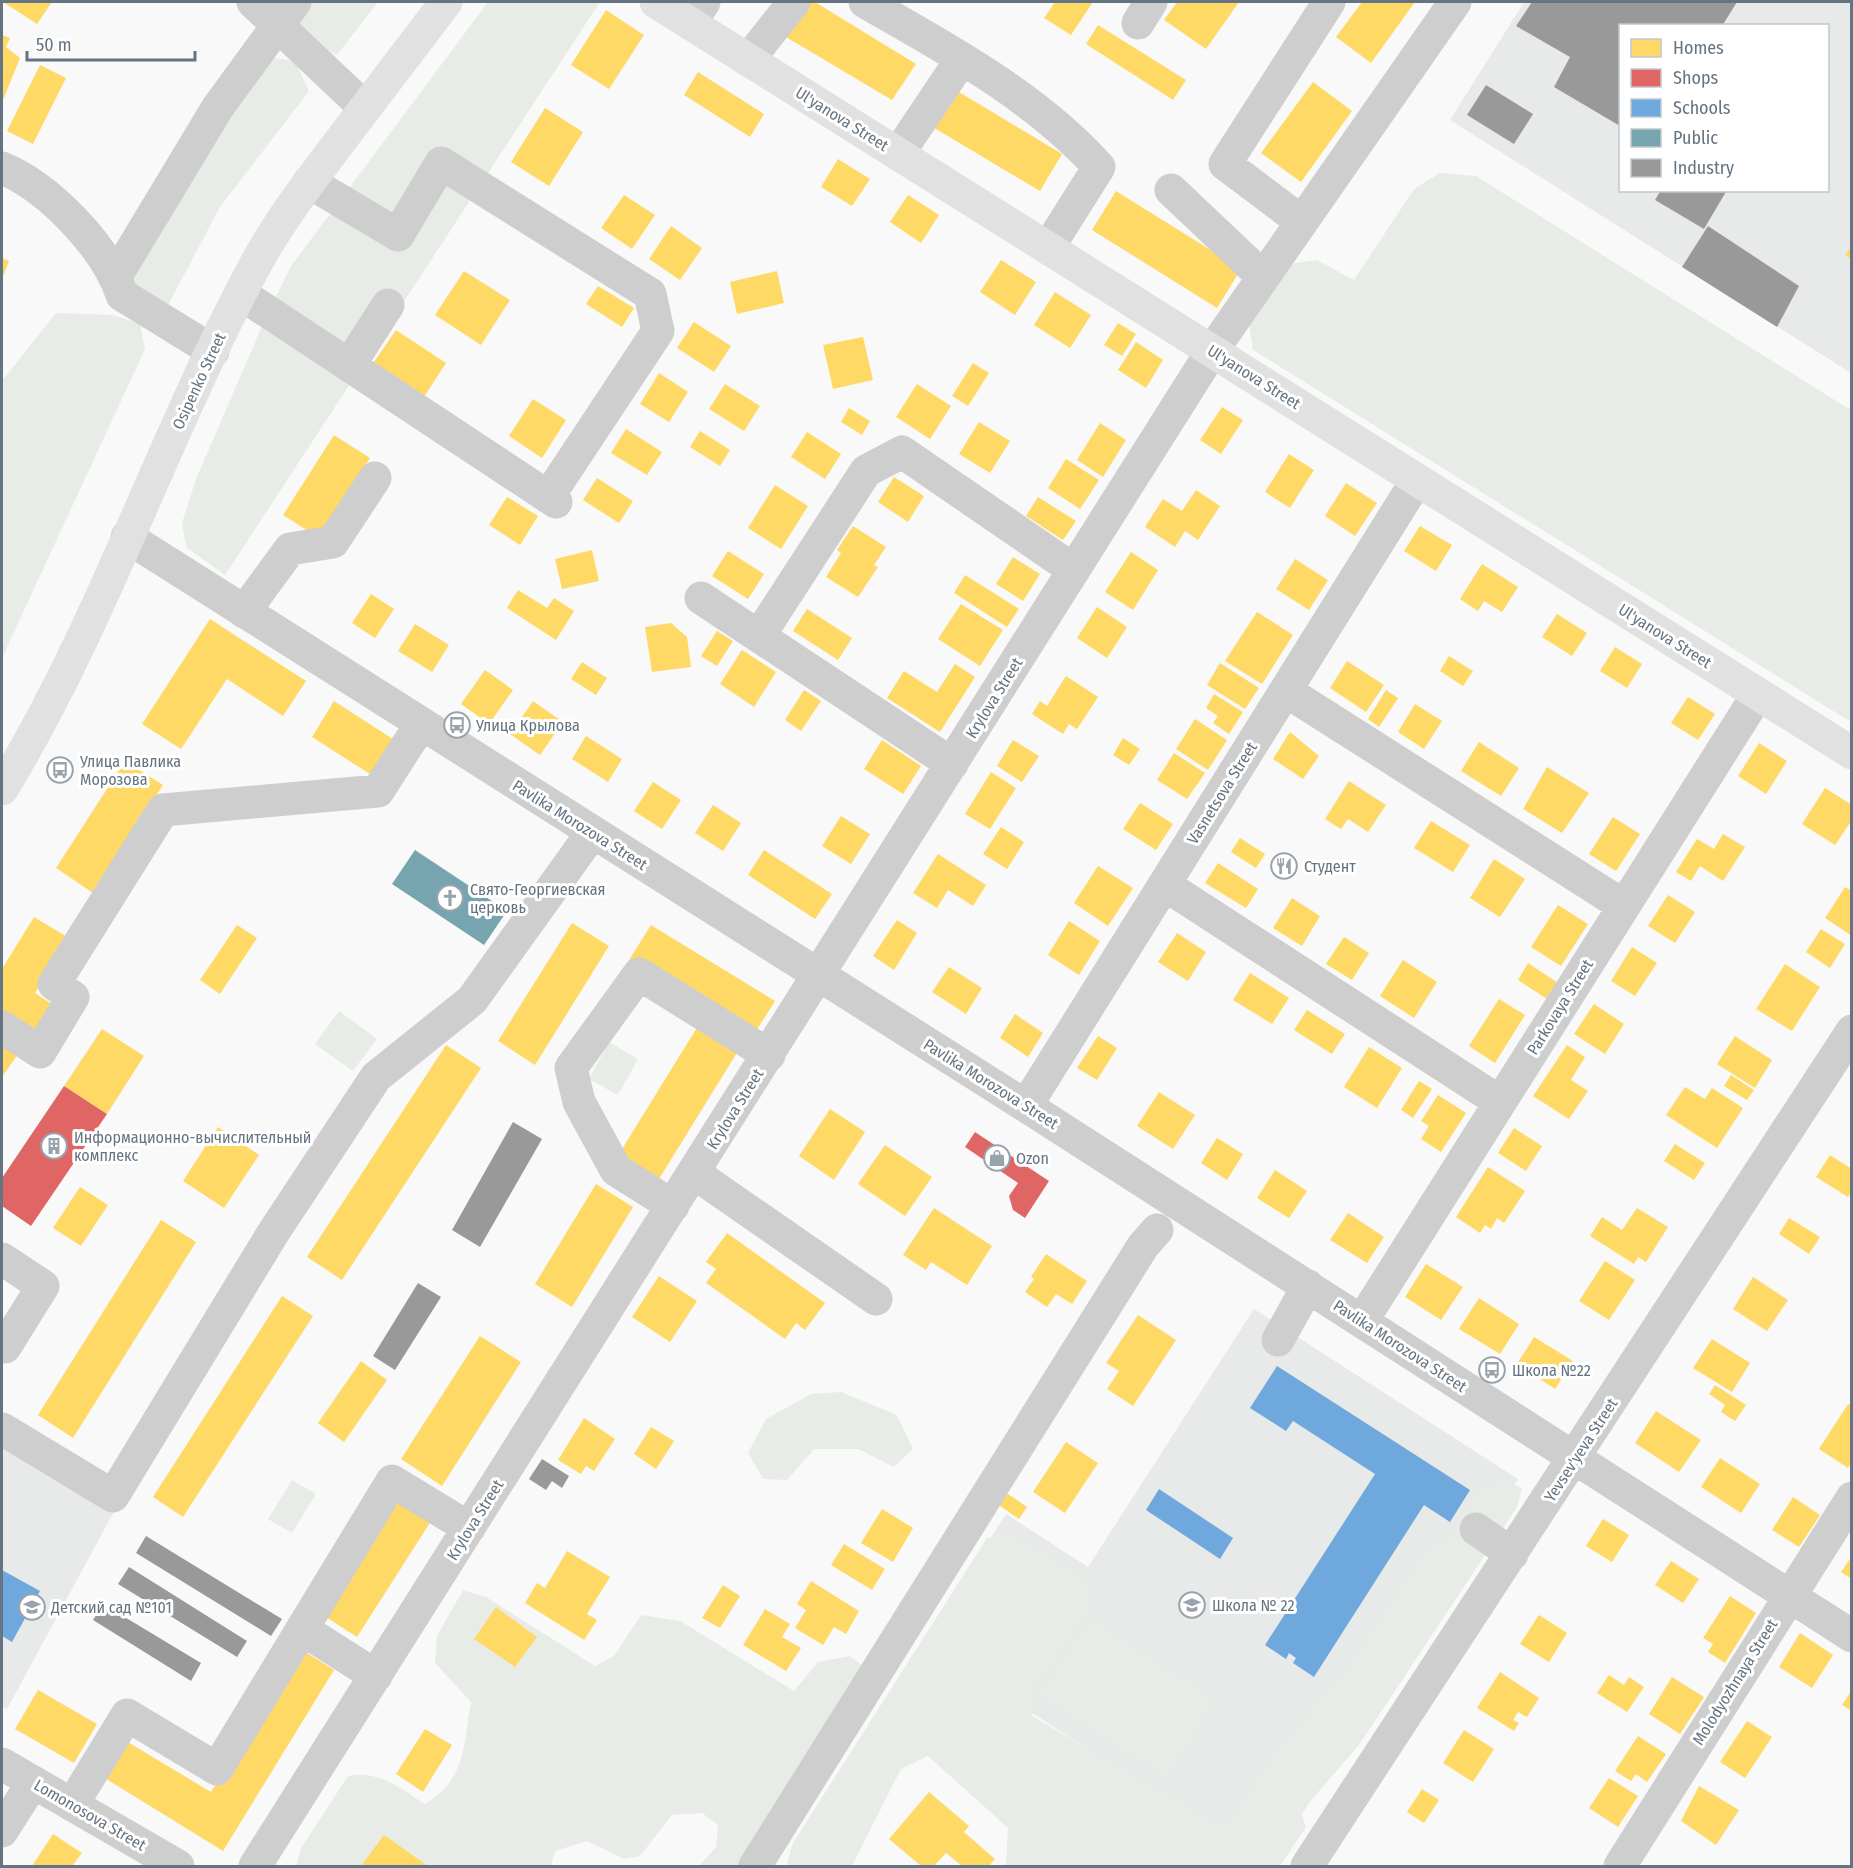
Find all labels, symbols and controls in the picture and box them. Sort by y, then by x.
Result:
scale bar [27,24,195,62]
legend [1619,24,1829,192]
text: 50 m [36,34,72,56]
text: Homes [1673,37,1724,59]
text: Shops [1673,67,1718,89]
street label: Ul'yanova Street [792,83,893,156]
text: Schools [1673,97,1731,119]
text: Public [1673,127,1718,149]
text: Industry [1673,157,1734,179]
street label: Osipenko Street [168,329,230,432]
street label: Ul'yanova Street [1204,341,1305,414]
street label: Ul'yanova Street [1615,600,1716,673]
street label: Krylova Street [962,654,1027,742]
bus stop icon: Улица Крылова [442,710,472,740]
place label: Улица Крылова [475,716,580,735]
street label: Vasnetsova Street [1183,738,1261,848]
place label: Улица Павлика Морозова [79,752,181,789]
bus stop icon: Улица Павлика Морозова [45,755,75,785]
street label: Pavlika Morozova Street [509,776,651,875]
restaurant icon: Студент [1269,851,1299,881]
place label: Студент [1304,857,1356,876]
place label: Свято-Георгиевская церковь [470,880,605,917]
church icon: Свято-Георгиевская церковь [435,883,465,913]
street label: Parkovaya Street [1523,955,1597,1058]
street label: Pavlika Morozova Street [920,1035,1062,1134]
street label: Krylova Street [703,1065,768,1153]
place label: Информационно-вычислительный комплекс [74,1128,311,1165]
building icon: Информационно-вычислительный комплекс [39,1131,69,1161]
shop icon: Ozon [982,1143,1012,1173]
place label: Ozon [1016,1149,1049,1168]
street label: Pavlika Morozova Street [1330,1296,1471,1397]
bus stop icon: Школа №22 [1477,1355,1507,1385]
place label: Школа №22 [1512,1361,1591,1380]
street label: Yevsev'yeva Street [1540,1394,1622,1505]
street label: Krylova Street [443,1476,508,1564]
school or university icon: Школа № 22 [1177,1590,1207,1620]
school or university icon: Детский сад №101 [17,1592,47,1622]
place label: Школа № 22 [1212,1596,1295,1615]
place label: Детский сад №101 [50,1598,172,1617]
street label: Molodyozhnaya Street [1689,1615,1782,1748]
street label: Lomonosova Street [31,1775,150,1855]

